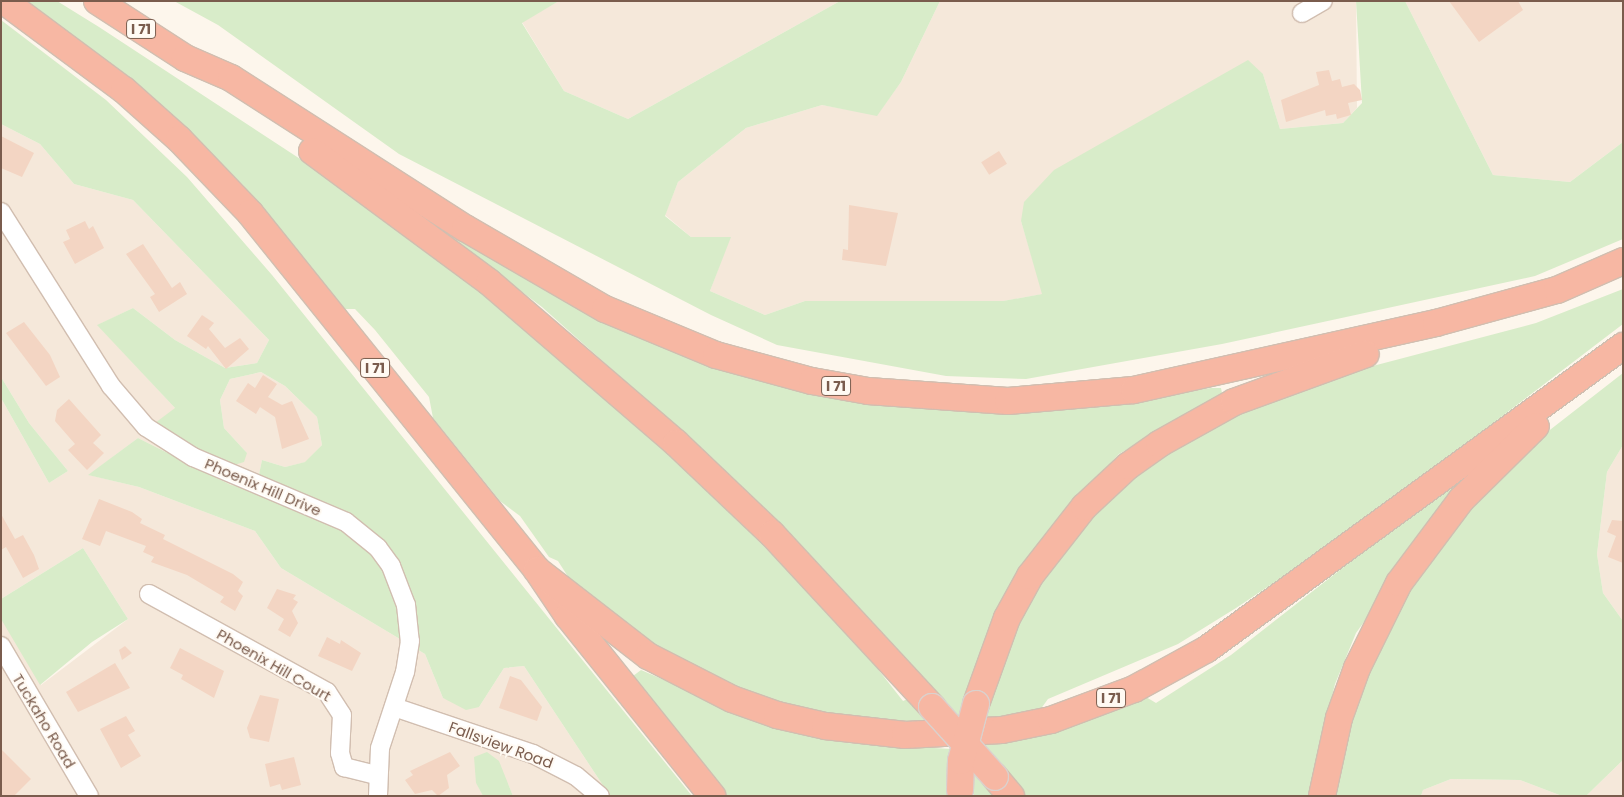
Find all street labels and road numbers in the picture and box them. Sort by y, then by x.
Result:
road number: I 71 [126,18,156,40]
road number: I 71 [360,356,390,379]
road number: I 71 [821,374,851,398]
street label: Phoenix Hill Drive [202,454,324,520]
street label: Phoenix Hill Court [214,625,334,705]
street label: Tuckaho Road [9,671,79,771]
road number: I 71 [1096,686,1126,710]
street label: Fallsview Road [446,718,556,772]

